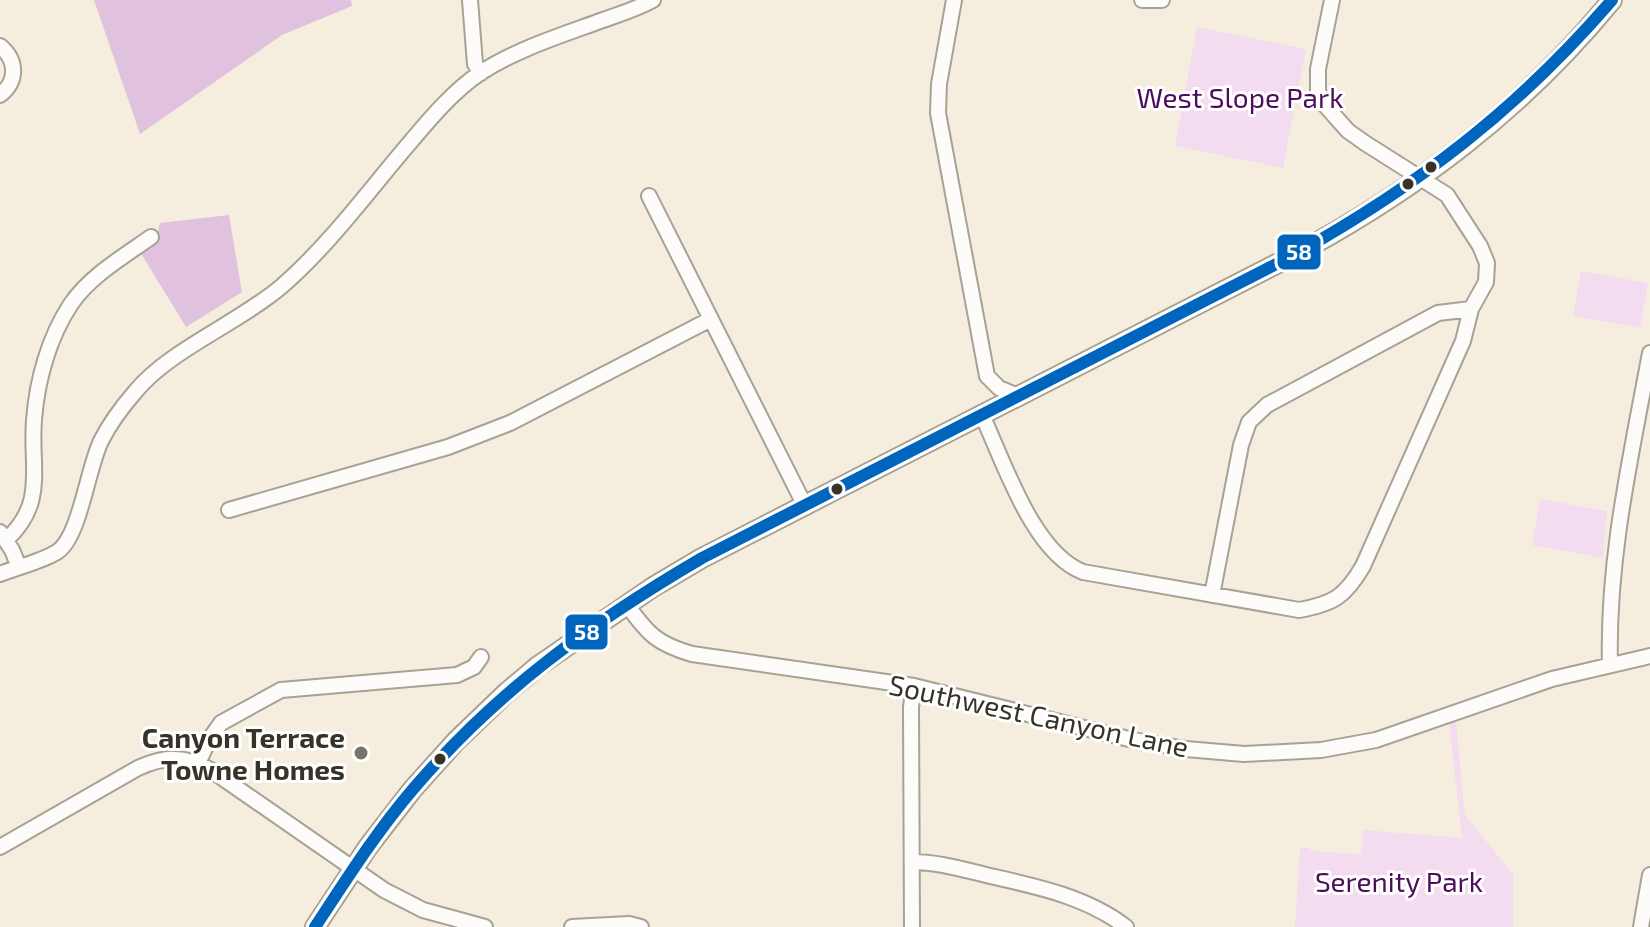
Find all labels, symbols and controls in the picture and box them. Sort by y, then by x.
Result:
park label: West Slope Park [1137,80,1343,114]
unlabelled marker [1423,159,1439,175]
unlabelled marker [1400,176,1416,192]
line badge: 58 [1276,233,1322,271]
text: 58 [1286,238,1312,264]
unlabelled marker [829,481,845,497]
line badge: 58 [564,613,609,651]
text: 58 [574,618,600,644]
street label: Southwest Canyon Lane [886,667,1192,763]
place label: Canyon Terrace Towne Homes [142,720,345,786]
marker: Canyon Terrace Towne Homes [352,744,370,762]
unlabelled marker [432,751,448,767]
park label: Serenity Park [1315,864,1483,898]

